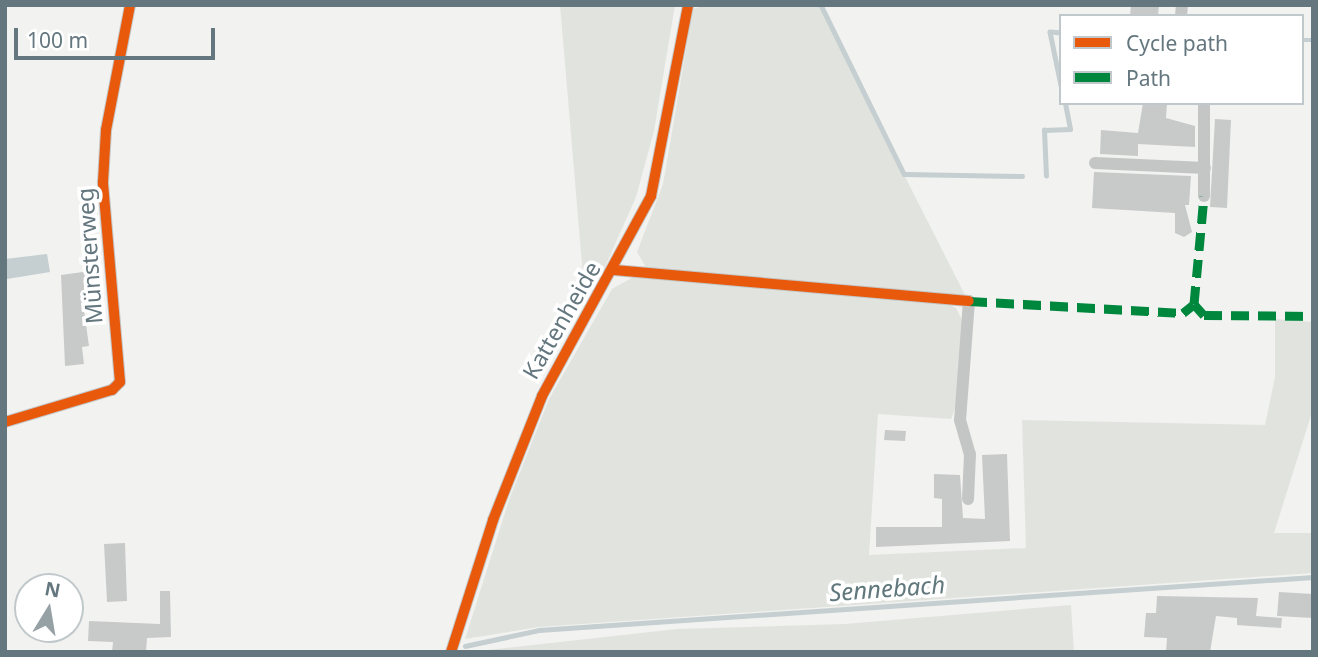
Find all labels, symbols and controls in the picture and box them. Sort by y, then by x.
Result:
scale bar [18,14,219,58]
legend [1059,14,1304,105]
text: 100 m [27,26,88,54]
text: Cycle path [1126,29,1228,57]
text: Path [1126,64,1171,92]
street label: Münsterweg [70,187,108,325]
street label: Kattenheide [516,256,606,384]
water label: Sennebach [828,570,946,606]
north arrow [14,573,84,643]
text: N [43,575,63,604]

